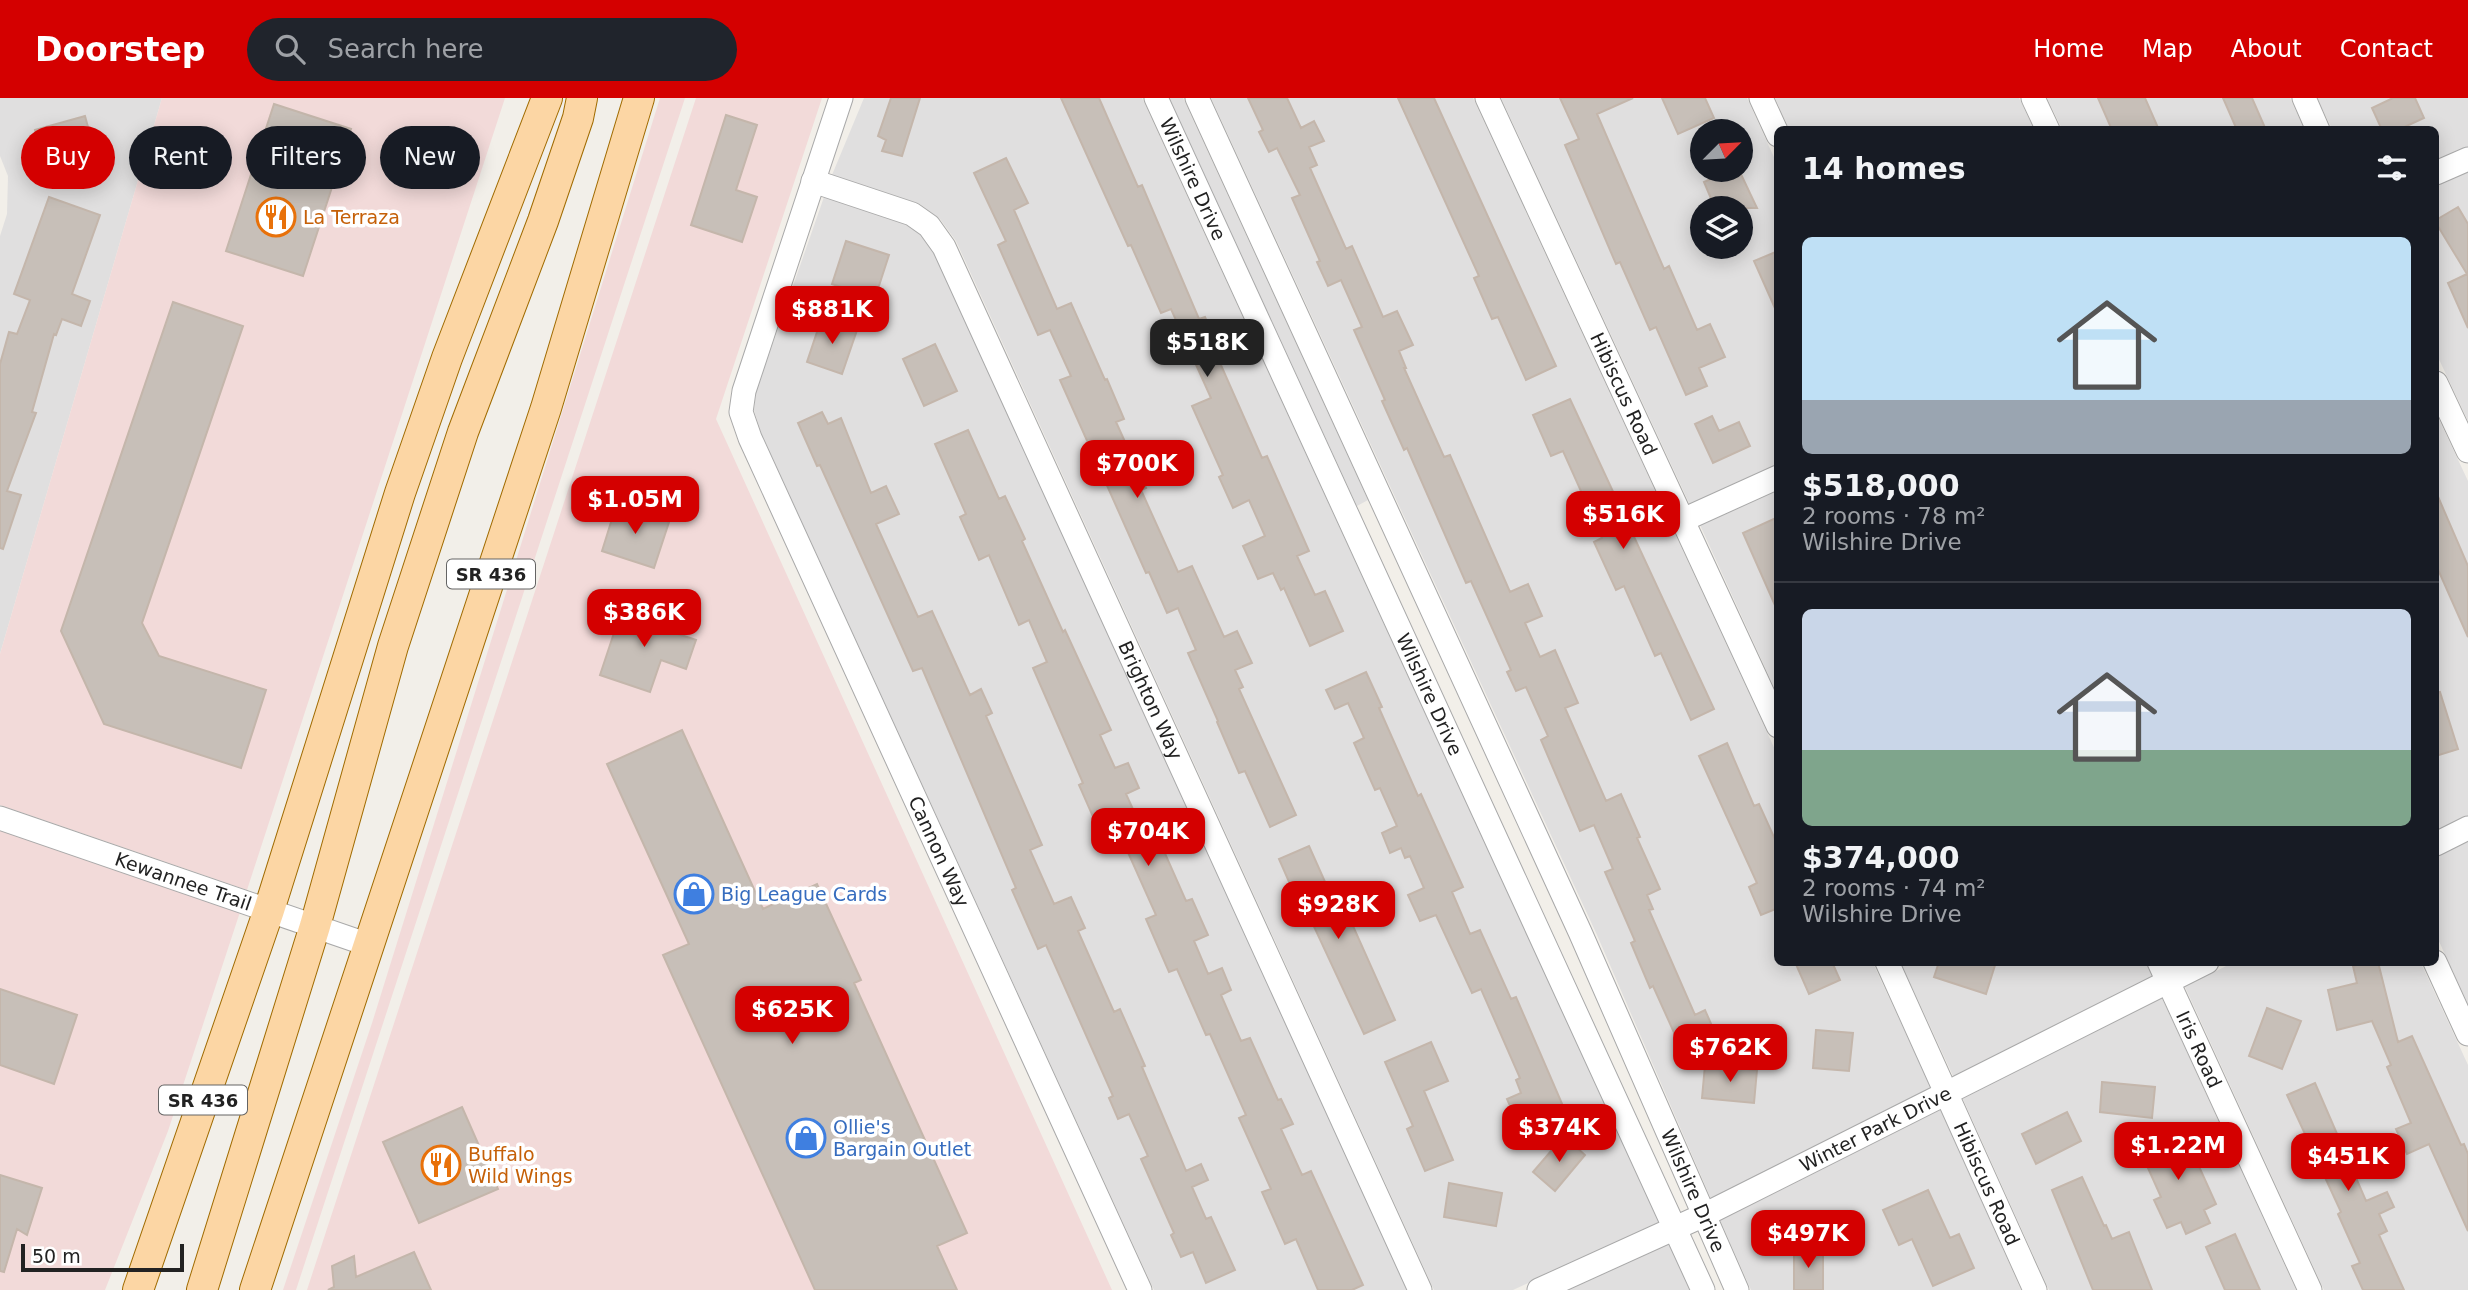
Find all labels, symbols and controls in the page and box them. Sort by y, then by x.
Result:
search box [247,18,737,81]
text: Doorstep [35,30,205,69]
icon: search [271,30,309,68]
text: Search here [327,34,484,64]
text: Home [2033,35,2104,63]
text: Map [2142,35,2193,63]
text: About [2231,35,2302,63]
text: Contact [2340,35,2433,63]
street label: Wilshire Drive [1156,114,1231,243]
north arrow [1690,119,1754,182]
map controls [1690,119,1753,259]
chip: Buy [21,126,115,189]
chip: Rent [129,126,232,189]
chip: Filters [246,126,366,189]
chip: New [380,126,480,189]
icon: filters [2373,149,2411,187]
text: 14 homes [1802,151,1966,186]
restaurant icon: La Terraza [255,196,297,238]
button: layers [1690,196,1753,259]
place label: La Terraza [303,206,400,228]
icon: home [2044,282,2170,408]
pin: $881K [783,286,881,346]
text: $881K [791,296,873,322]
pin: $518K [1158,320,1256,379]
text: $518K [1166,329,1248,355]
street label: Hibiscus Road [1586,329,1662,459]
pin: $700K [1088,440,1186,500]
text: $700K [1096,450,1178,476]
text: $518,000 [1802,468,1960,503]
pin: $1.05M [578,476,692,536]
text: $1.05M [587,486,683,512]
pin: $516K [1574,491,1672,551]
text: $516K [1582,501,1664,527]
text: 2 rooms · 78 m² [1802,503,1986,529]
text: Wilshire Drive [1802,529,1962,555]
road number: SR 436 [447,560,535,588]
pin: $386K [595,589,693,649]
text: $386K [603,599,685,625]
street label: Wilshire Drive [1392,630,1467,759]
street label: Brighton Way [1114,637,1187,763]
icon: home [2044,654,2170,780]
street label: Cannon Way [904,793,974,910]
pin: $704K [1099,808,1197,868]
text: $704K [1107,818,1189,844]
text: $374,000 [1802,840,1960,875]
street label: Kewannee Trail [112,847,255,915]
shop icon: Big League Cards [673,873,715,915]
text: 2 rooms · 74 m² [1802,875,1986,901]
pin: $928K [1289,882,1387,941]
place label: Big League Cards [721,883,887,905]
text: $928K [1297,891,1379,917]
text: Wilshire Drive [1802,901,1962,927]
pin: $625K [743,986,841,1046]
text: $625K [751,996,833,1022]
street label: Iris Road [2172,1007,2226,1091]
pin: $762K [1681,1024,1779,1084]
text: $762K [1689,1034,1771,1060]
street label: Winter Park Drive [1796,1082,1955,1176]
road number: SR 436 [159,1085,247,1114]
pin: $374K [1510,1104,1608,1164]
text: $374K [1518,1114,1600,1140]
place label: Ollie's Bargain Outlet [833,1116,971,1160]
shop icon: Ollie's Bargain Outlet [785,1117,827,1159]
street label: Hibiscus Road [1950,1118,2024,1249]
pin: $1.22M [2121,1122,2235,1182]
street label: Wilshire Drive [1657,1126,1730,1255]
text: $1.22M [2130,1132,2226,1158]
pin: $451K [2299,1134,2397,1193]
place label: Buffalo Wild Wings [468,1143,573,1187]
text: $451K [2307,1143,2389,1169]
restaurant icon: Buffalo Wild Wings [420,1144,462,1186]
pin: $497K [1759,1210,1857,1270]
text: $497K [1767,1220,1849,1246]
scale bar [21,1241,184,1273]
text: 50 m [32,1245,81,1267]

